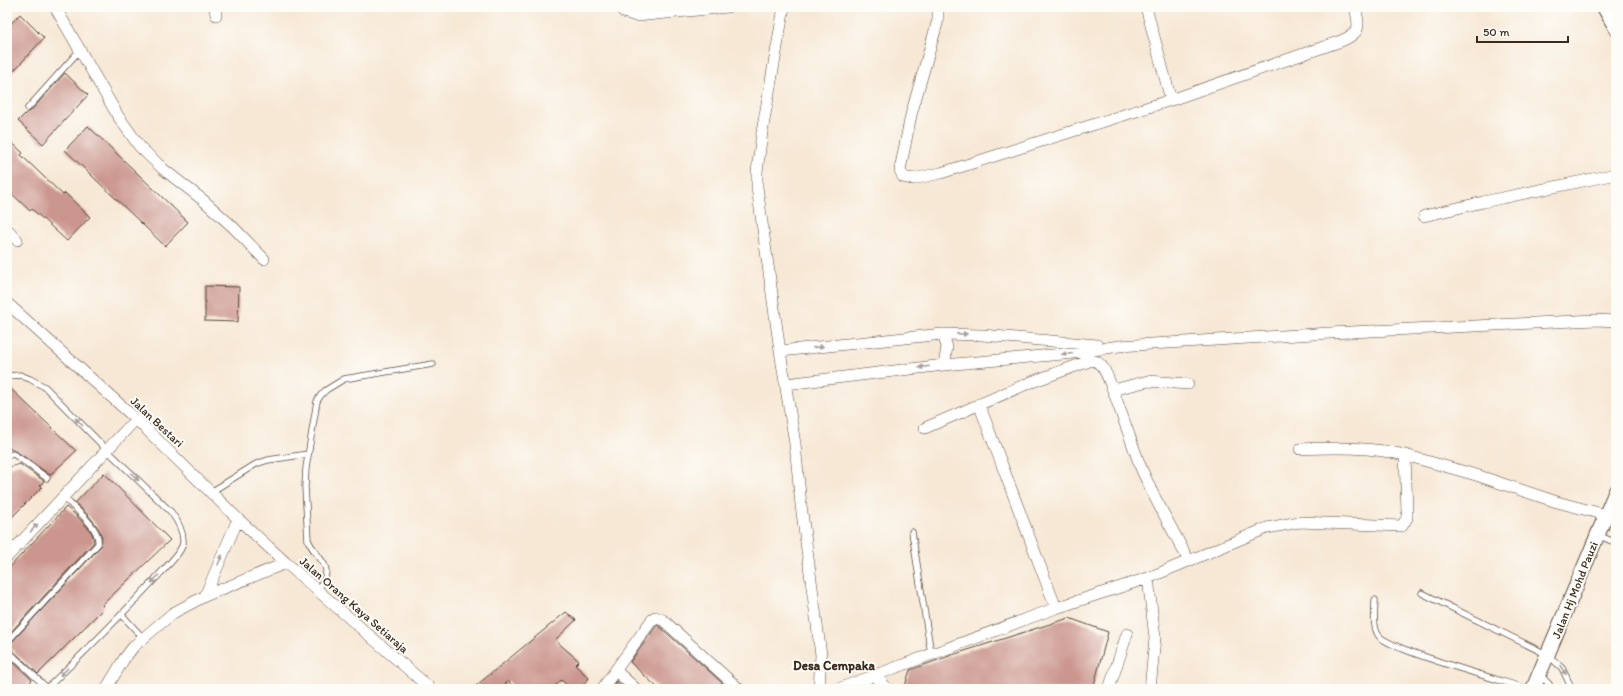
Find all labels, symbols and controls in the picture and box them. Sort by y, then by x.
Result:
scale bar [1477,18,1568,44]
text: 50 m [1483,25,1509,39]
one-way arrow [956,331,969,337]
one-way arrow [812,344,825,350]
one-way arrow [1061,350,1073,357]
one-way arrow [917,364,930,371]
street label: Jalan Bestari [128,394,186,450]
one-way arrow [74,417,84,427]
one-way arrow [130,472,140,482]
one-way arrow [29,523,38,533]
street label: Jalan Hj Mohd Pauzi [1549,539,1601,641]
one-way arrow [218,553,224,565]
street label: Jalan Orang Kaya Setiaraja [297,554,412,657]
one-way arrow [150,574,160,584]
district label: Desa Cempaka [793,658,875,674]
one-way arrow [1559,665,1567,675]
one-way arrow [59,667,69,676]

